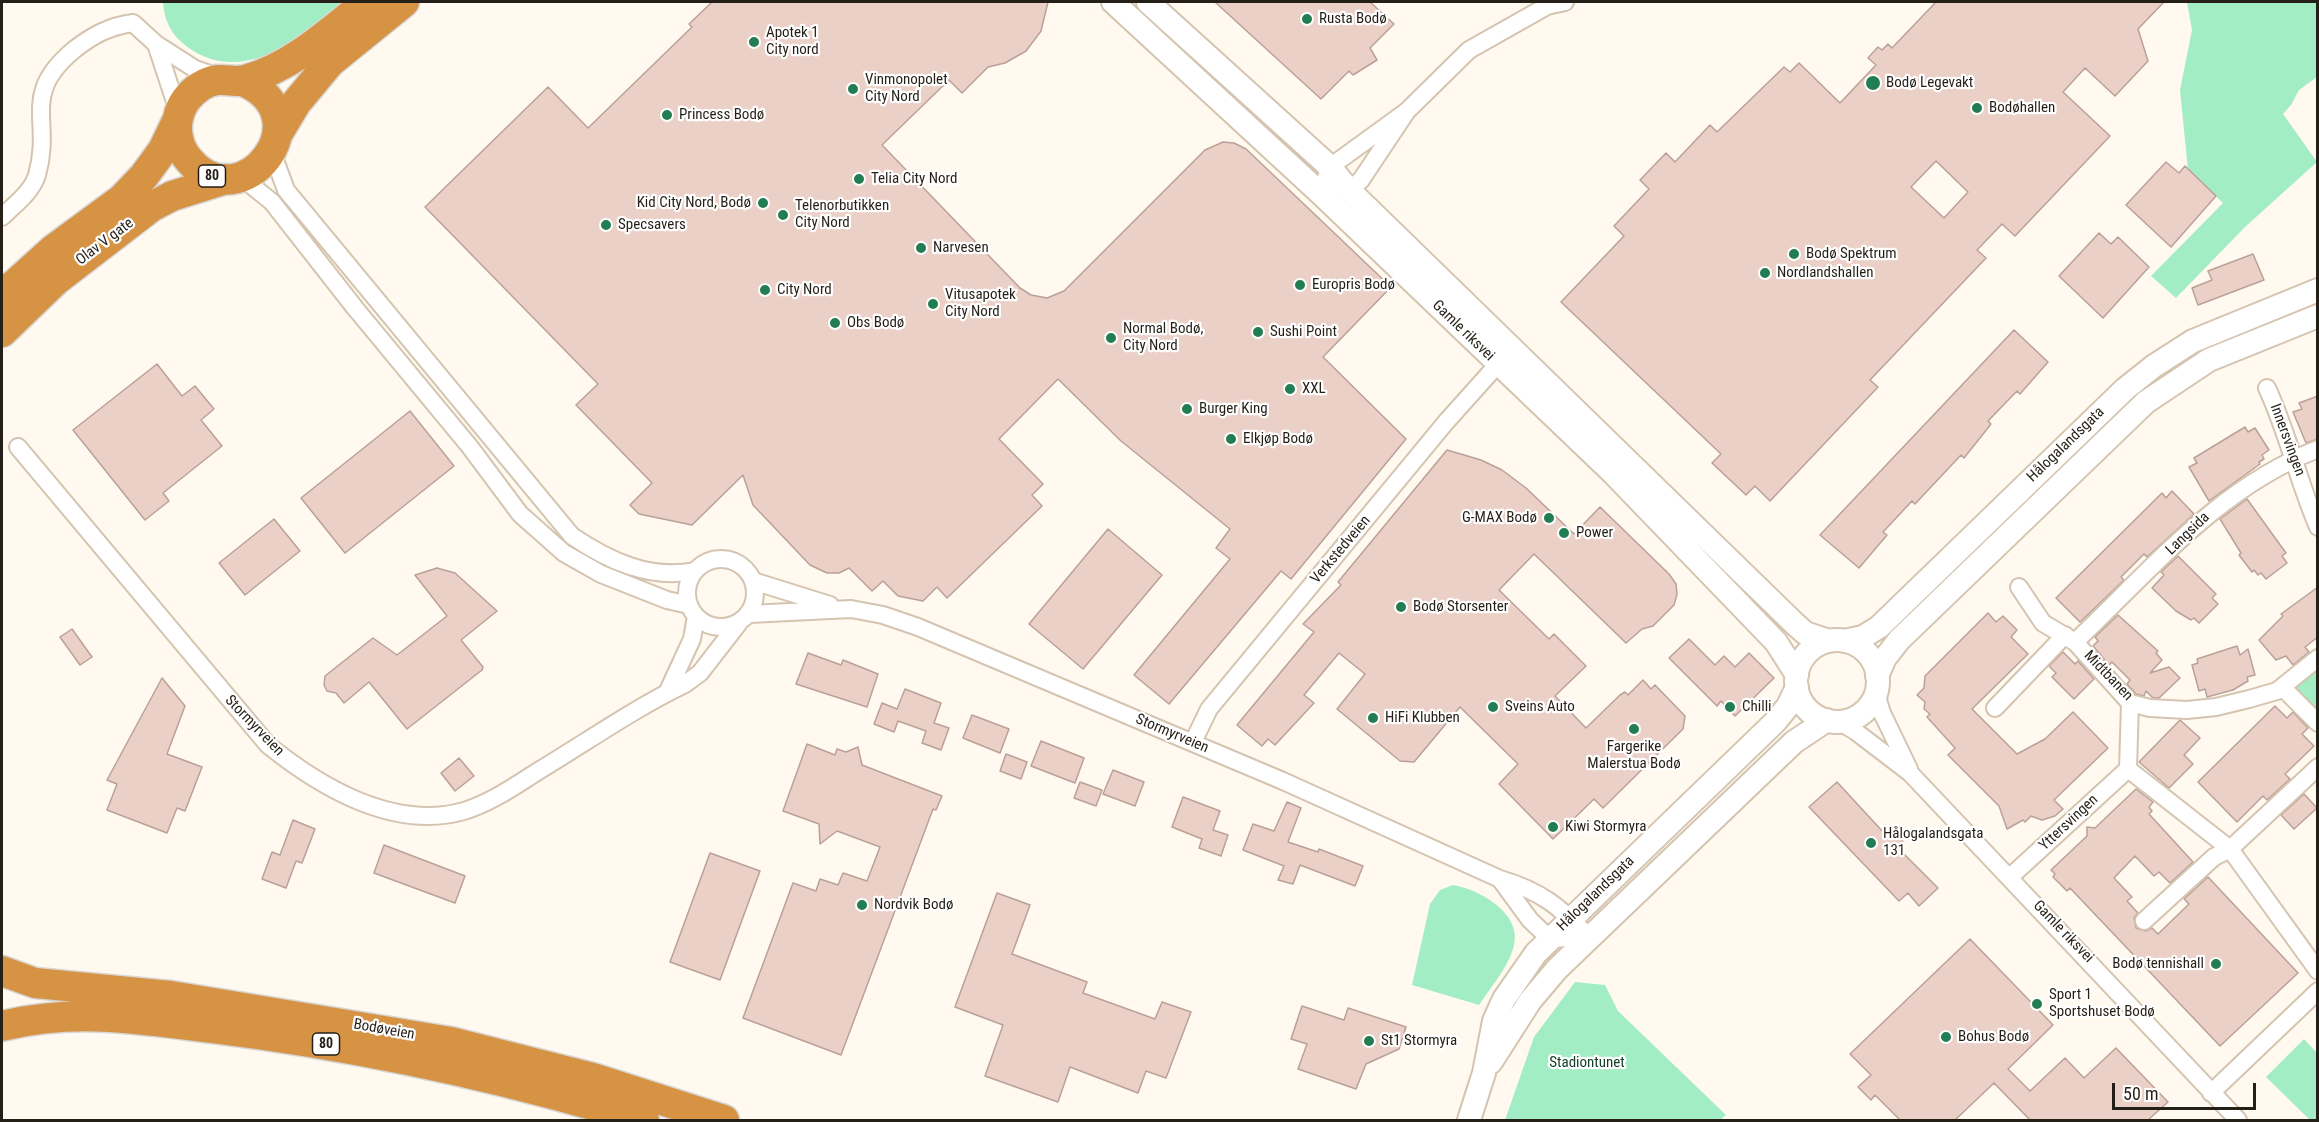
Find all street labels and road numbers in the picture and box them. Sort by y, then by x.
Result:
road number: 80 [198,165,226,187]
street label: Olav V gate [73,215,137,269]
street label: Gamle riksvei [1428,297,1498,365]
street label: Innersvingen [2266,401,2308,479]
street label: Hålogalandsgata [2024,404,2108,486]
street label: Langsida [2162,509,2214,559]
street label: Verkstedveien [1307,512,1375,588]
street label: Midtbanen [2080,647,2136,705]
street label: Stormyrveien [221,692,287,760]
street label: Stormyrveien [1133,711,1211,757]
street label: Yttersvingen [2036,791,2102,855]
street label: Hålogalandsgata [1554,853,1638,935]
street label: Gamle riksvei [2029,897,2097,967]
street label: Bodøveien [352,1016,416,1044]
road number: 80 [312,1033,340,1055]

